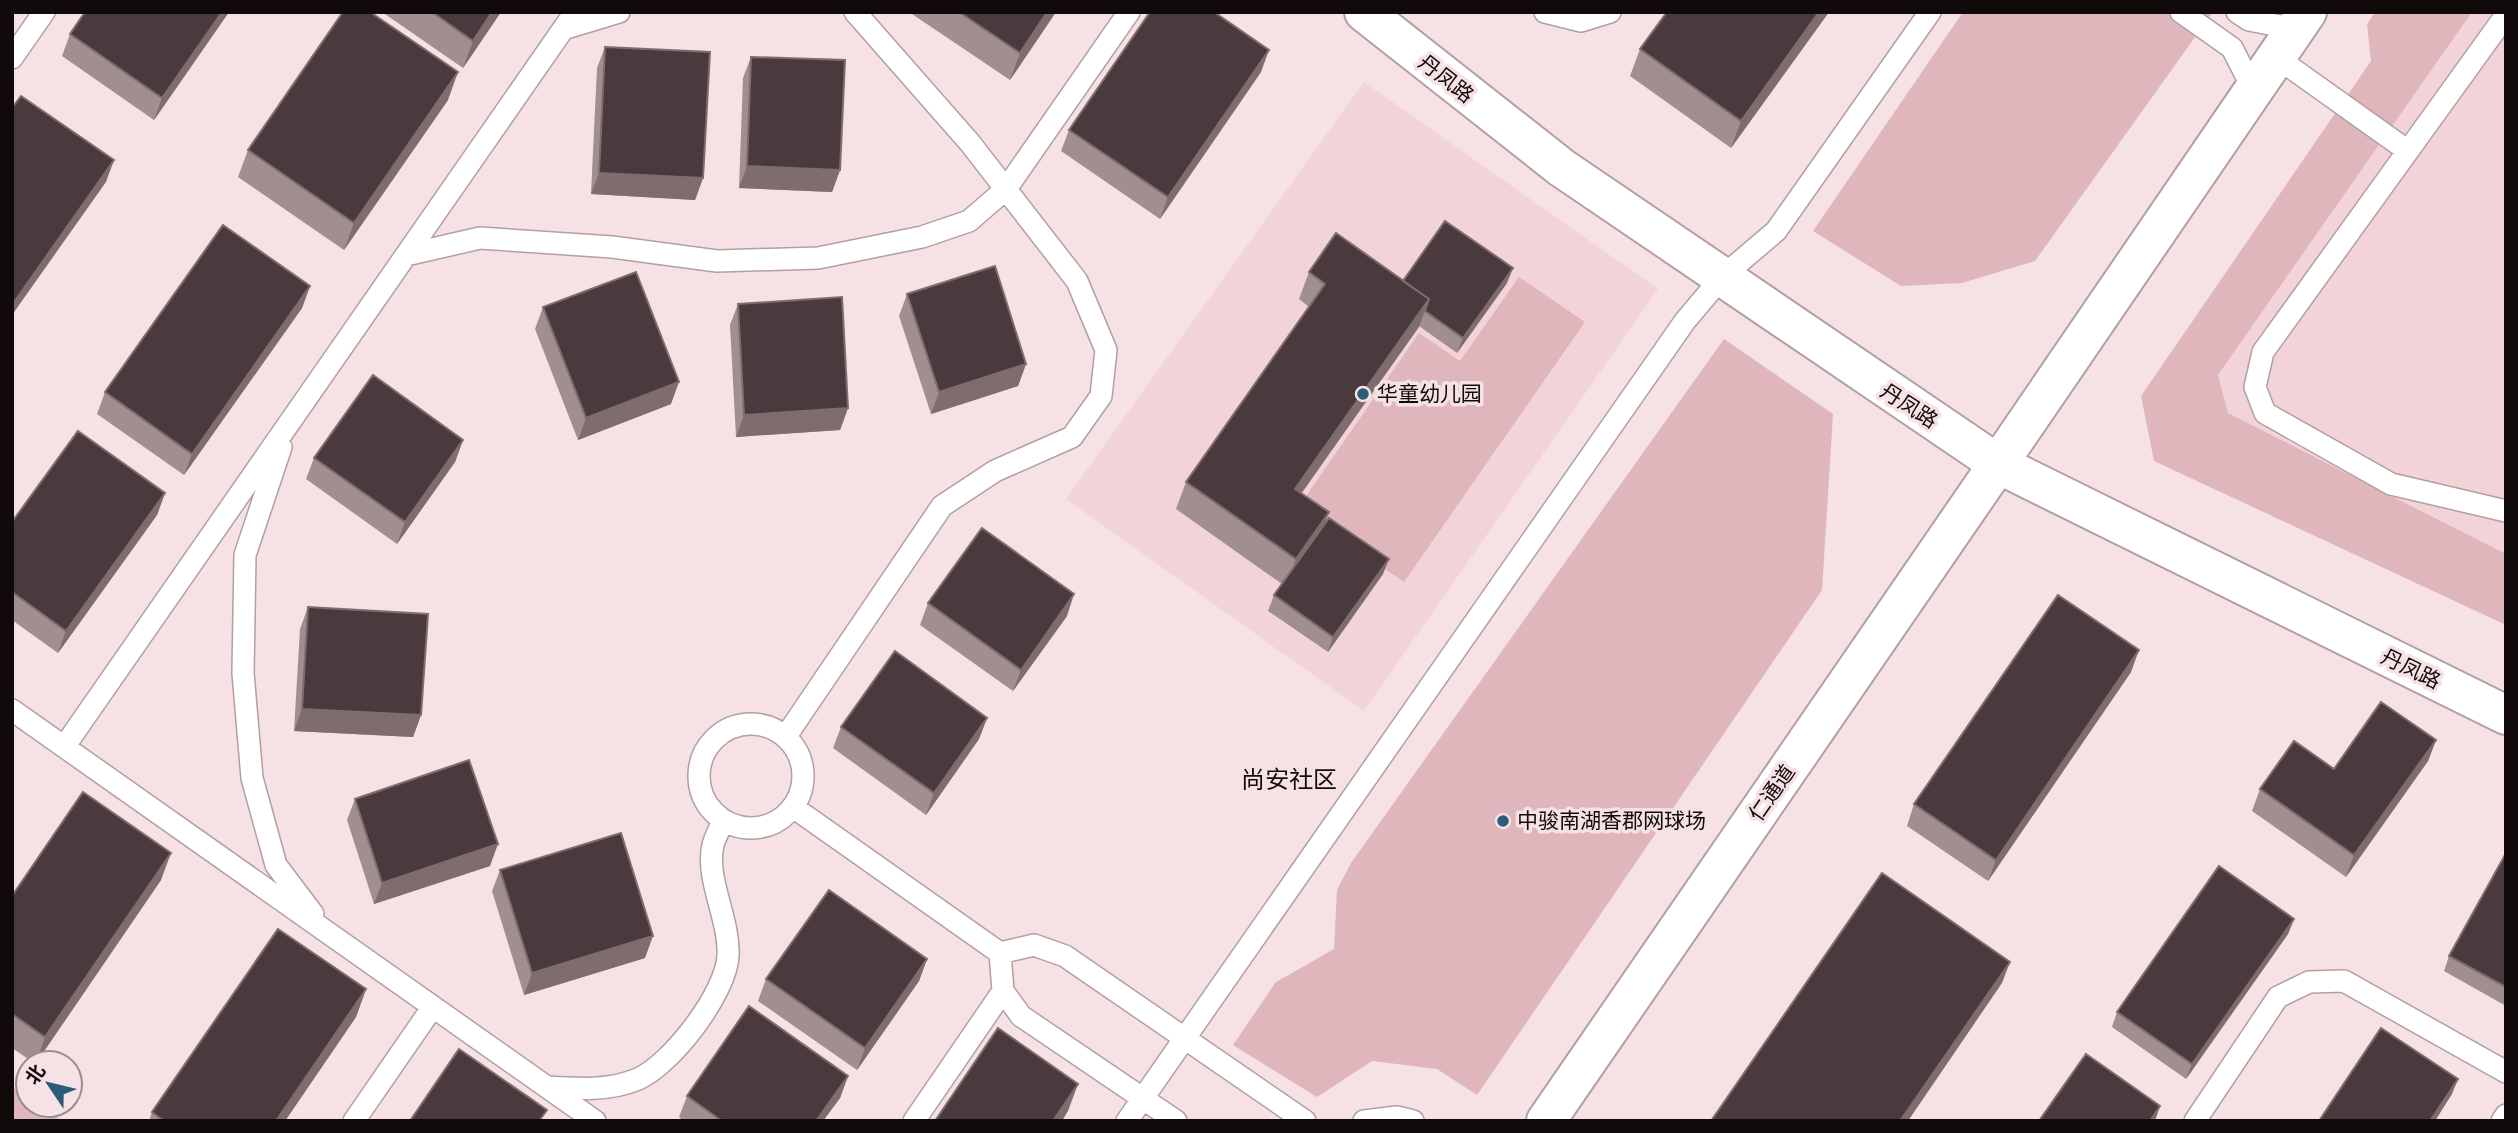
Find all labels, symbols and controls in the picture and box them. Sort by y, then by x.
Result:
street label: 丹凤路 [1414,50,1478,108]
street label: 丹凤路 [1876,379,1942,433]
place label: 华童幼儿园 [1377,382,1482,406]
marker: 华童幼儿园 [1355,386,1371,402]
street label: 丹凤路 [2377,644,2445,694]
street label: 仁通道 [1744,760,1800,826]
district label: 尚安社区 [1241,766,1337,794]
place label: 中骏南湖香郡网球场 [1517,809,1706,833]
marker: 中骏南湖香郡网球场 [1495,813,1511,829]
north arrow [14,1049,84,1119]
text: 北 [21,1060,50,1089]

